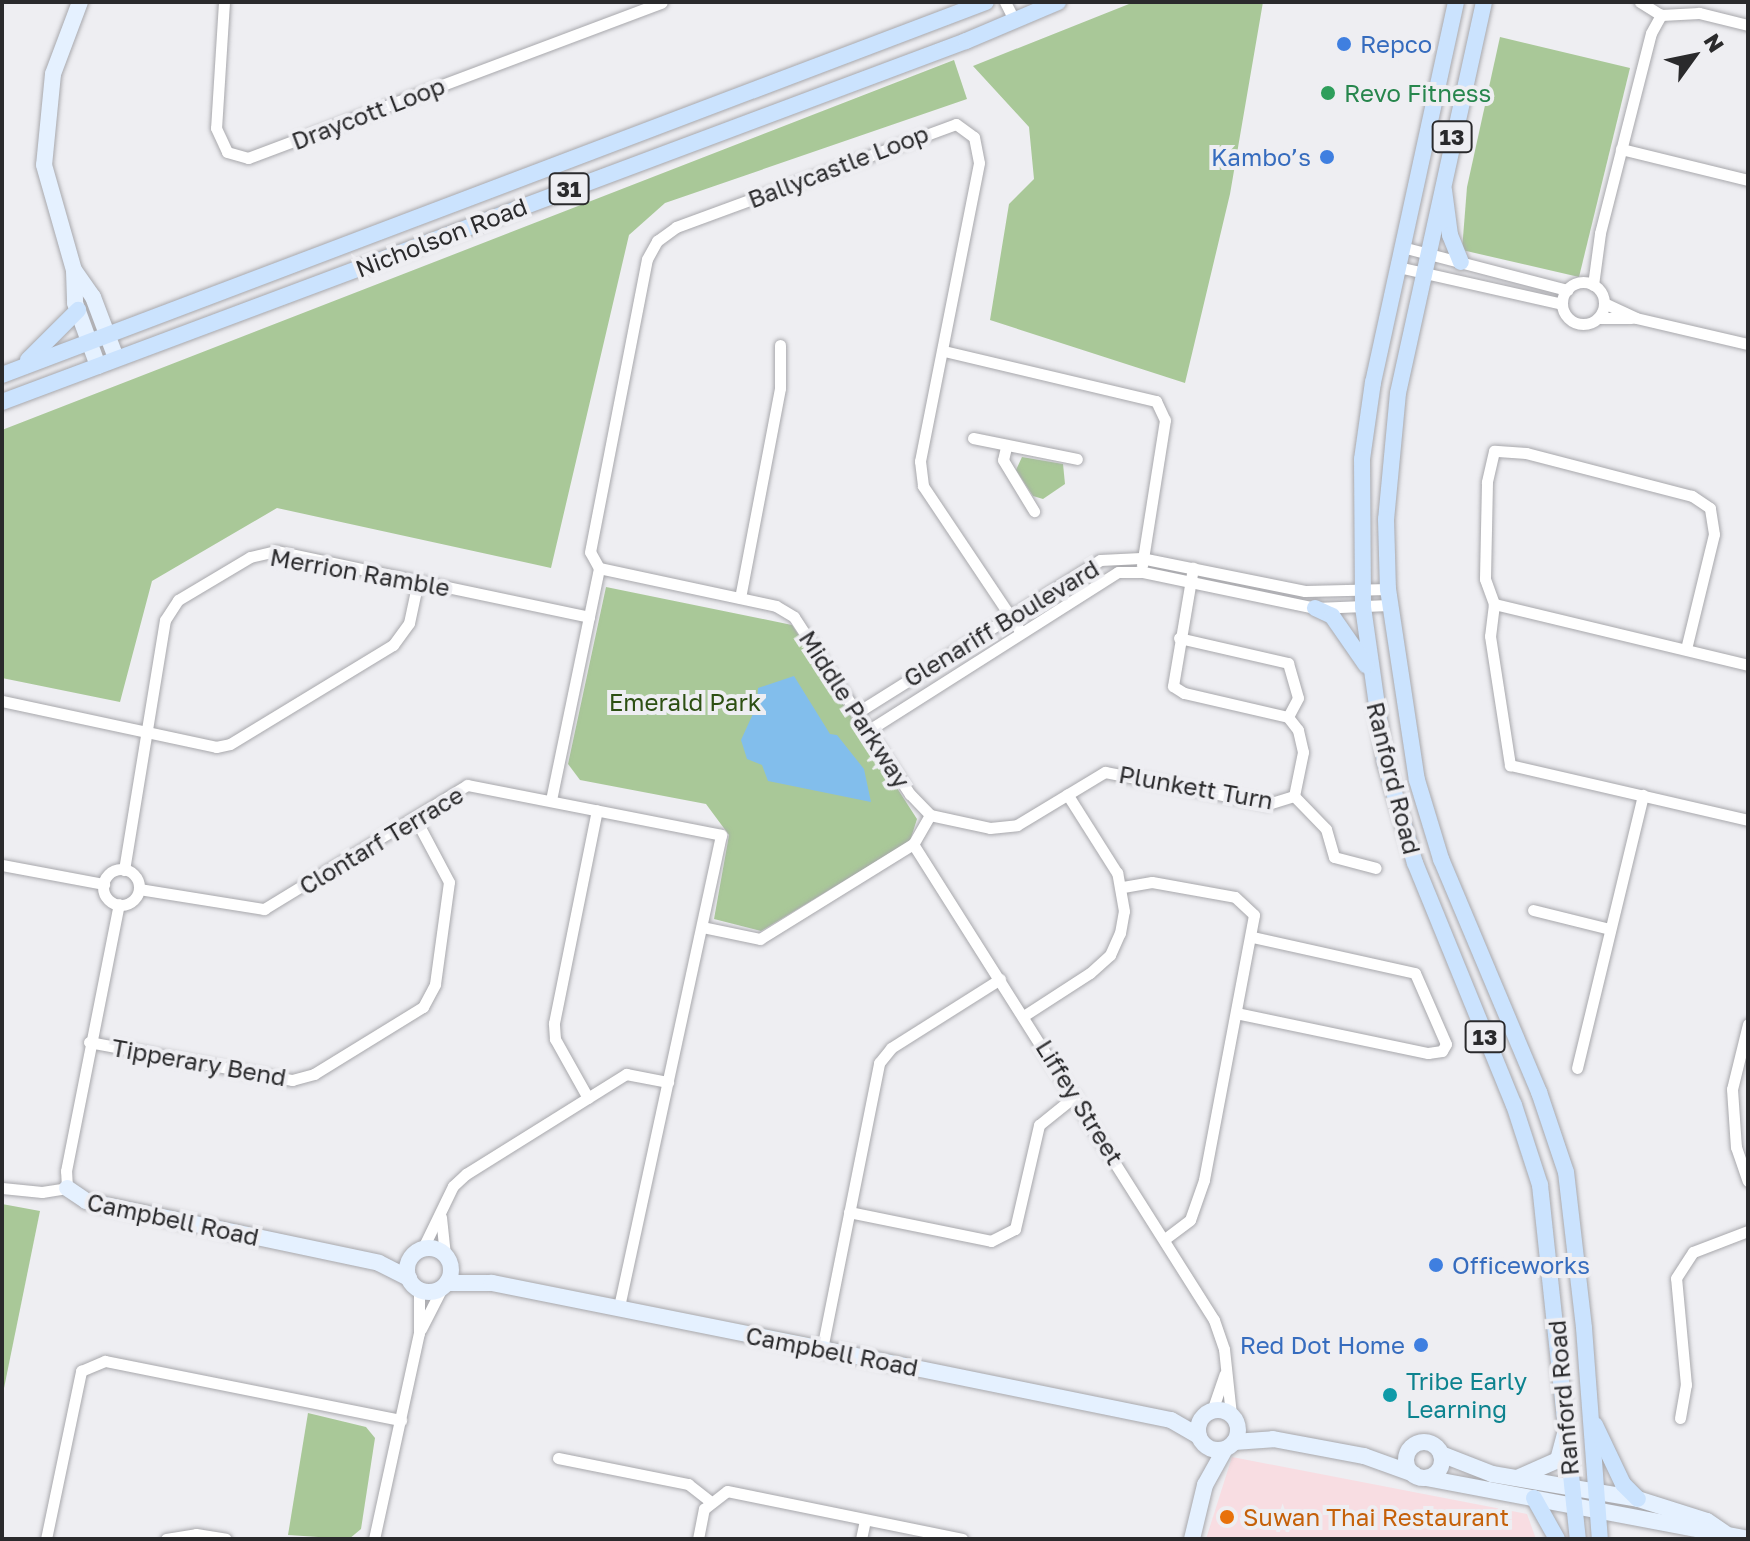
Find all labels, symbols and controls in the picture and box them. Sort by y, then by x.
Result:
north arrow [1654,16,1734,96]
text: N [1699,28,1730,57]
place label: Repco [1360,30,1432,58]
marker: Repco [1335,35,1353,53]
street label: Draycott Loop [287,71,449,155]
place label: Revo Fitness [1344,79,1491,107]
marker: Revo Fitness [1319,84,1337,102]
street label: Ballycastle Loop [744,118,932,214]
road number: 13 [1430,119,1474,155]
place label: Kambo’s [1211,143,1311,171]
marker: Kambo’s [1318,148,1336,166]
road number: 31 [547,171,591,207]
street label: Nicholson Road [351,191,531,283]
street label: Merrion Ramble [268,542,452,602]
street label: Glenariff Boulevard [898,553,1104,693]
street label: Middle Parkway [793,625,917,793]
park label: Emerald Park [609,688,761,716]
street label: Ranford Road [1361,699,1427,857]
street label: Plunkett Turn [1117,759,1275,815]
street label: Clontarf Terrace [294,780,468,900]
road number: 13 [1463,1019,1507,1055]
street label: Tipperary Bend [110,1032,288,1092]
street label: Liffey Street [1030,1034,1130,1170]
street label: Campbell Road [85,1187,261,1251]
place label: Officeworks [1452,1251,1590,1279]
marker: Officeworks [1427,1256,1445,1274]
street label: Ranford Road [1542,1319,1584,1477]
street label: Campbell Road [743,1320,921,1382]
place label: Red Dot Home [1240,1331,1405,1359]
marker: Red Dot Home [1412,1336,1430,1354]
place label: Tribe Early Learning [1406,1367,1527,1423]
marker: Tribe Early Learning [1381,1386,1399,1404]
place label: Suwan Thai Restaurant [1243,1503,1509,1531]
marker: Suwan Thai Restaurant [1218,1508,1236,1526]

